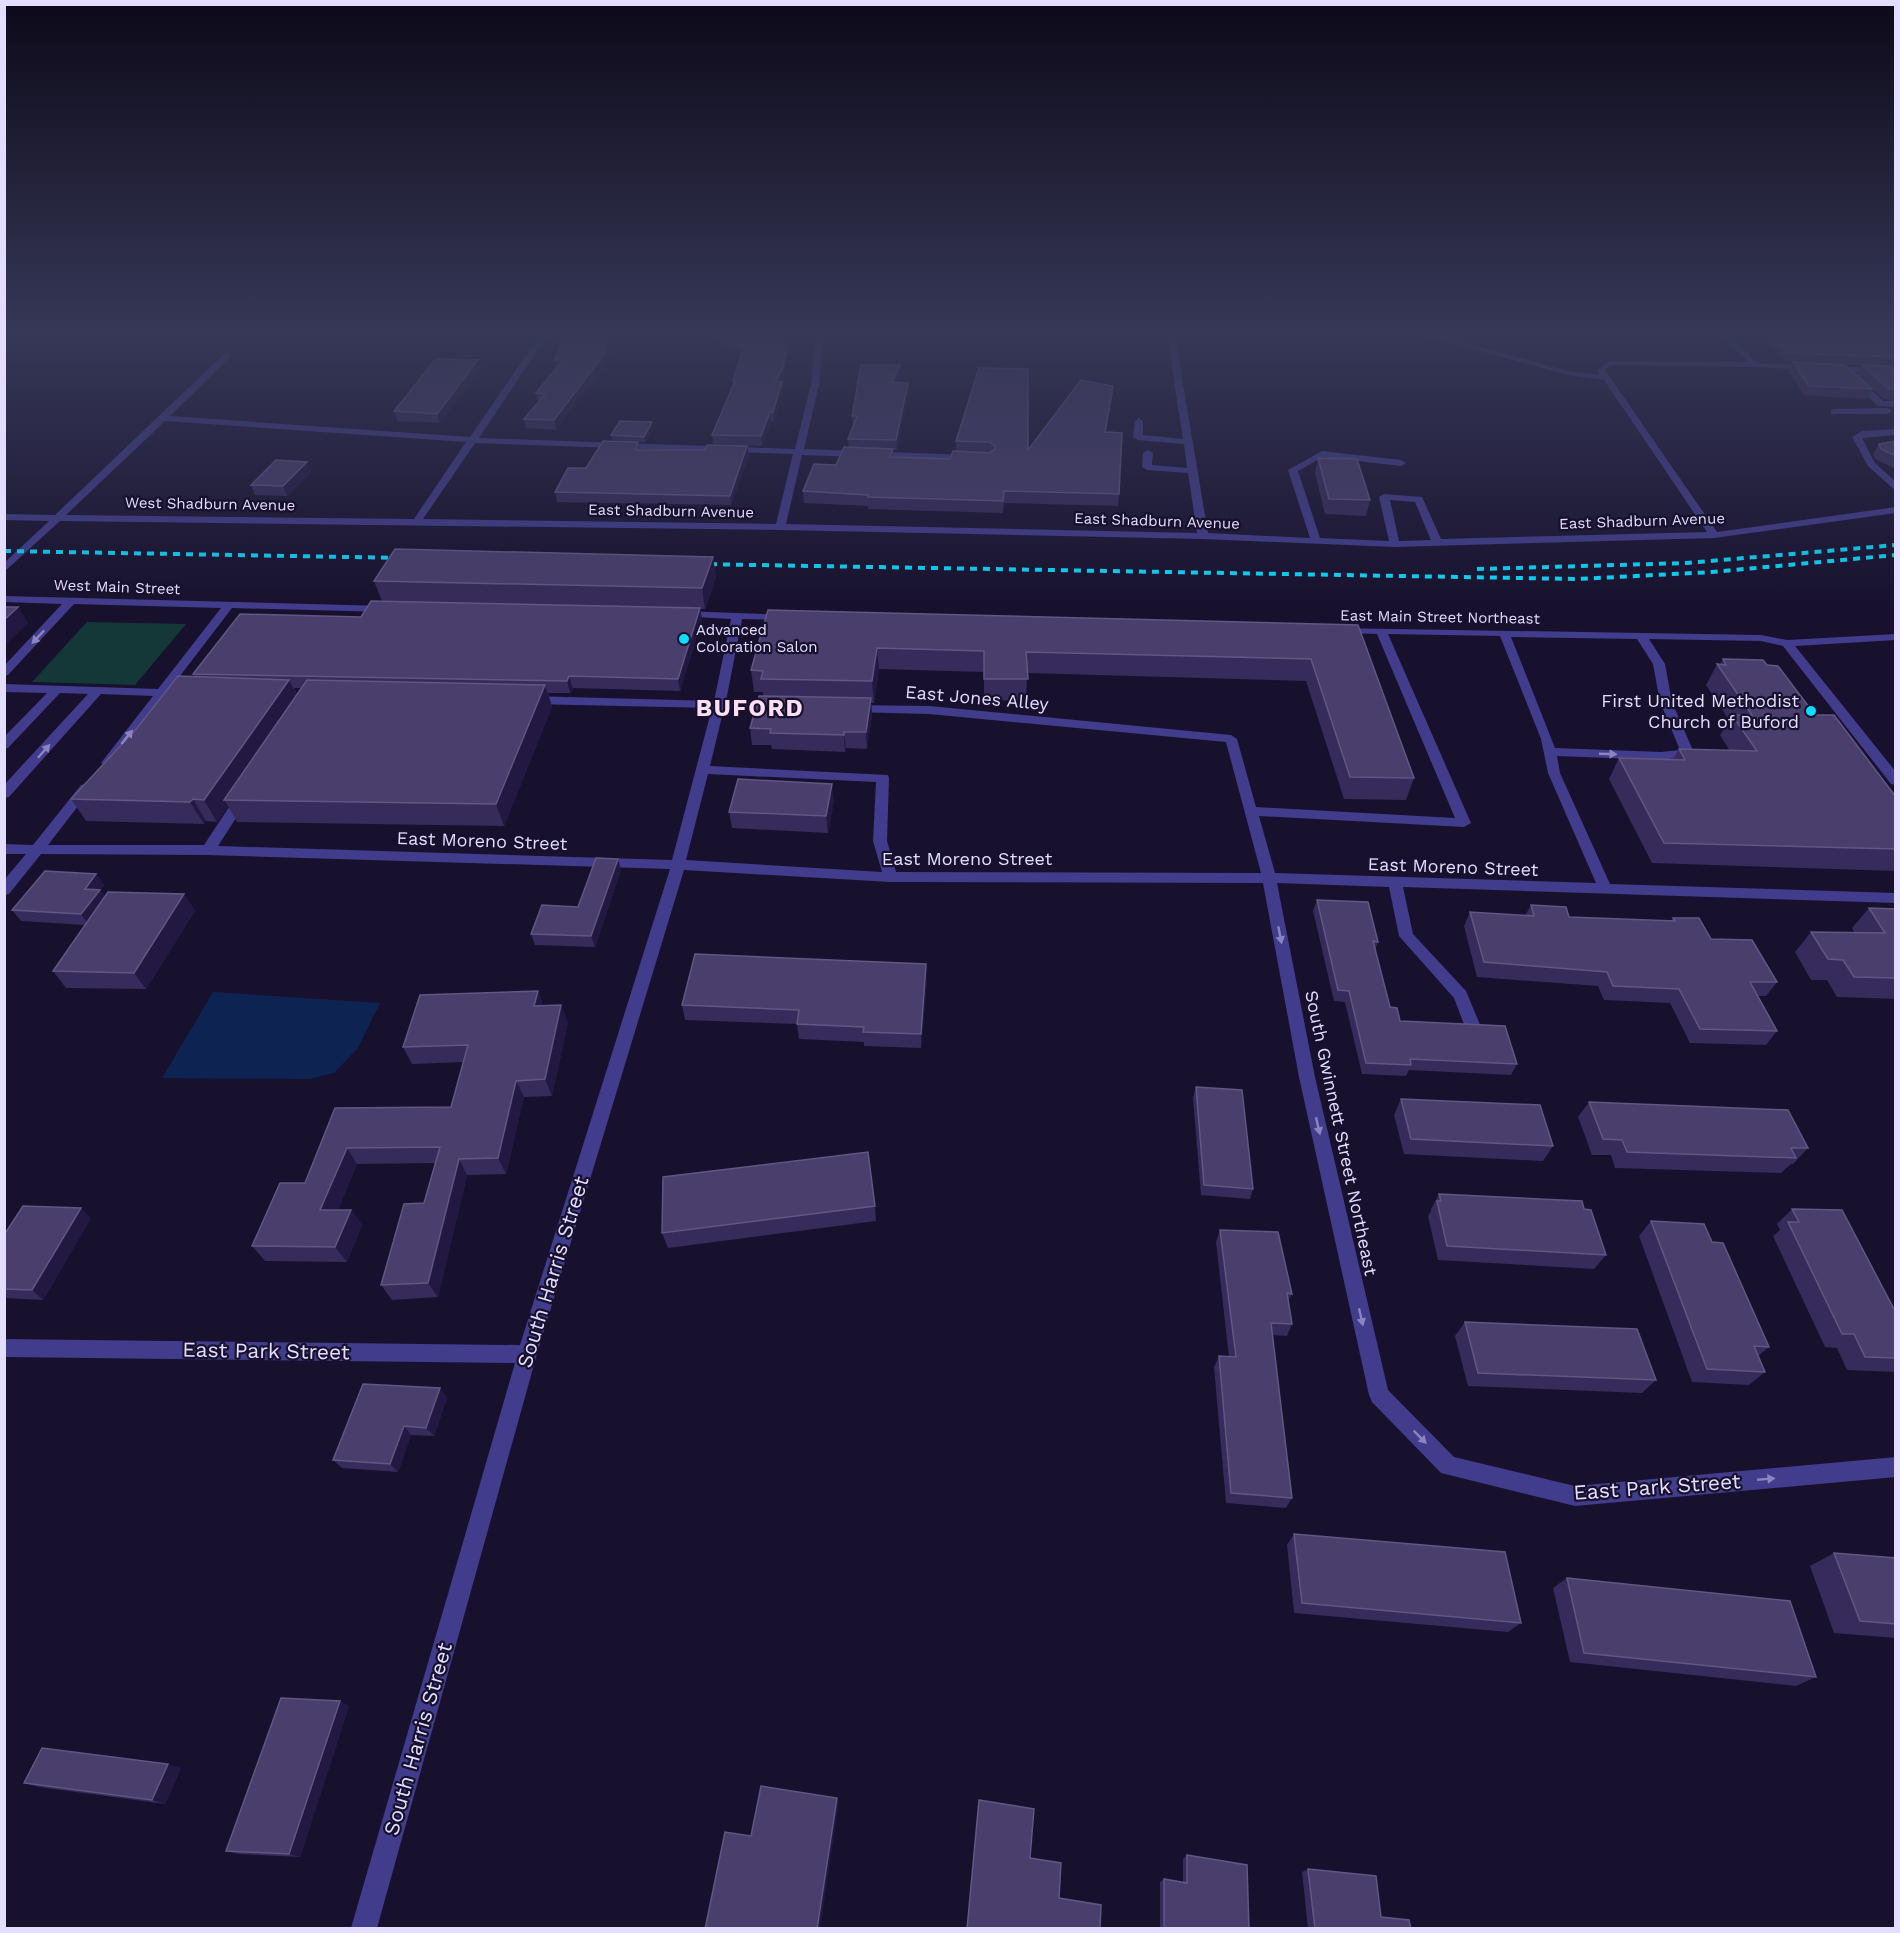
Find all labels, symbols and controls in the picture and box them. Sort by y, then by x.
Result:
street label: West Shadburn Avenue [125,494,295,514]
street label: East Shadburn Avenue [588,501,754,521]
street label: East Shadburn Avenue [1074,509,1240,533]
street label: East Shadburn Avenue [1559,509,1725,533]
street label: West Main Street [53,576,181,598]
street label: East Main Street Northeast [1340,606,1541,628]
place label: Advanced Coloration Salon [696,621,818,656]
one-way arrow [32,629,45,644]
marker: Advanced Coloration Salon [677,632,691,646]
street label: East Jones Alley [904,681,1050,714]
place label: First United Methodist Church of Buford [1601,690,1799,732]
district label: BUFORD [696,694,804,722]
marker: First United Methodist Church of Buford [1804,704,1818,718]
one-way arrow [121,730,133,745]
one-way arrow [37,743,51,758]
one-way arrow [1599,749,1618,759]
street label: East Moreno Street [396,827,568,854]
street label: East Moreno Street [882,848,1053,869]
street label: East Moreno Street [1367,853,1539,880]
one-way arrow [1276,926,1285,945]
street label: South Gwinnett Street Northeast [1301,988,1382,1278]
one-way arrow [1314,1117,1324,1136]
street label: South Harris Street [511,1173,594,1371]
one-way arrow [1357,1307,1366,1326]
street label: East Park Street [182,1337,350,1364]
one-way arrow [1412,1429,1426,1443]
street label: East Park Street [1573,1468,1742,1505]
one-way arrow [1757,1474,1776,1484]
street label: South Harris Street [378,1639,457,1838]

